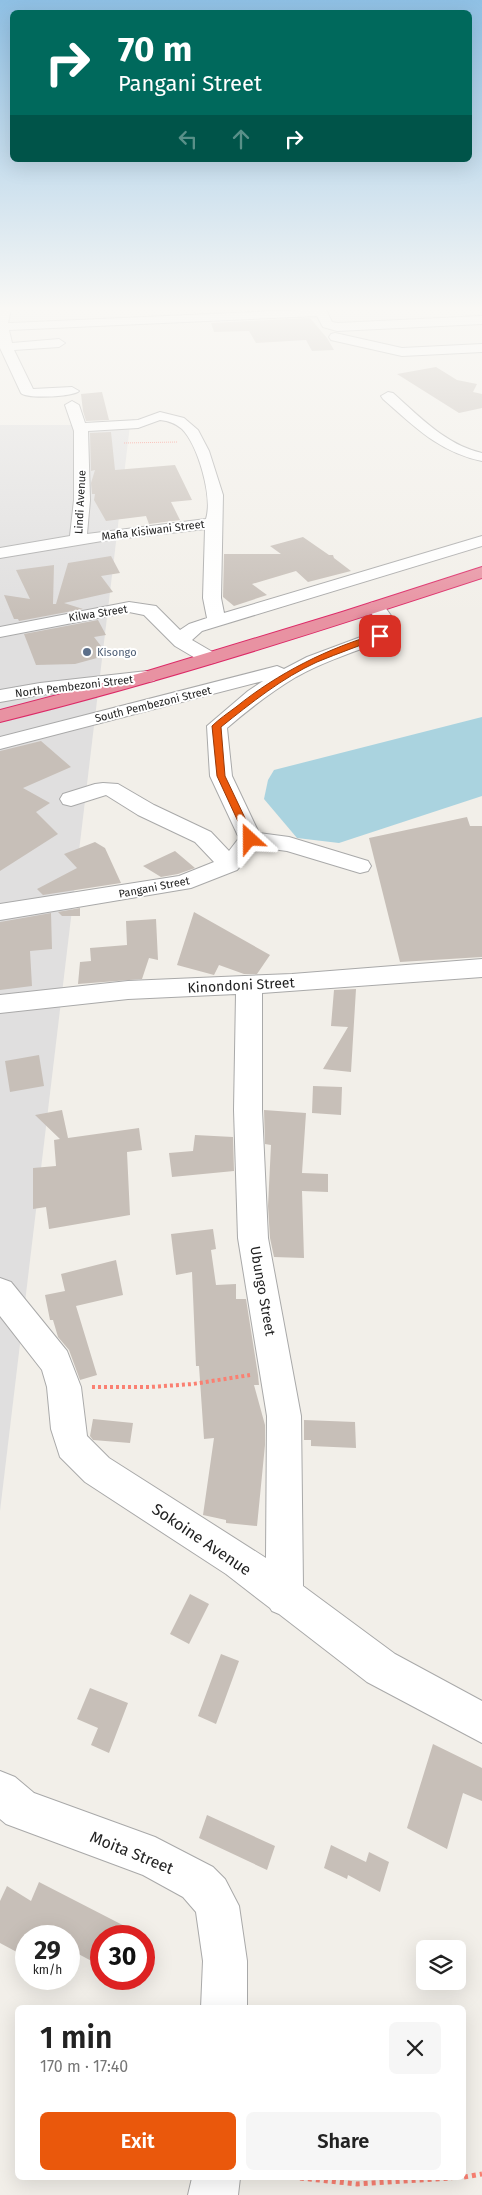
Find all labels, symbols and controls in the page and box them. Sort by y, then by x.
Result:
text: 70 m [118,28,192,70]
icon: right [35,30,100,95]
text: Pangani Street [118,70,262,97]
icon: left [174,125,202,153]
icon: ahead [227,125,255,153]
icon: right [280,125,308,153]
street label: Lindi Avenue [72,470,89,534]
street label: Mafia Kisiwani Street [101,518,205,543]
street label: Kilwa Street [68,602,128,625]
pin [359,615,401,657]
icon: arrive [366,622,394,650]
marker: Kisongo [81,646,93,658]
place label: Kisongo [97,646,137,659]
street label: North Pembezoni Street [14,673,134,700]
street label: South Pembezoni Street [94,684,213,725]
position arrow [223,812,275,864]
street label: Pangani Street [118,874,191,901]
street label: Kinondoni Street [187,974,296,997]
street label: Ubungo Street [246,1245,279,1338]
street label: Sokoine Avenue [149,1499,255,1580]
street label: Moita Street [87,1827,177,1878]
speed limit sign: 30 [90,1925,155,1990]
text: 29 [34,1936,61,1966]
map controls [416,1940,466,1990]
button: layers [416,1940,466,1990]
text: km/h [33,1963,62,1977]
text: 1 min [40,2020,112,2056]
button: close [389,2022,441,2074]
text: 170 m · 17:40 [40,2057,128,2076]
button: Exit [40,2112,236,2170]
button: Share [246,2112,441,2170]

